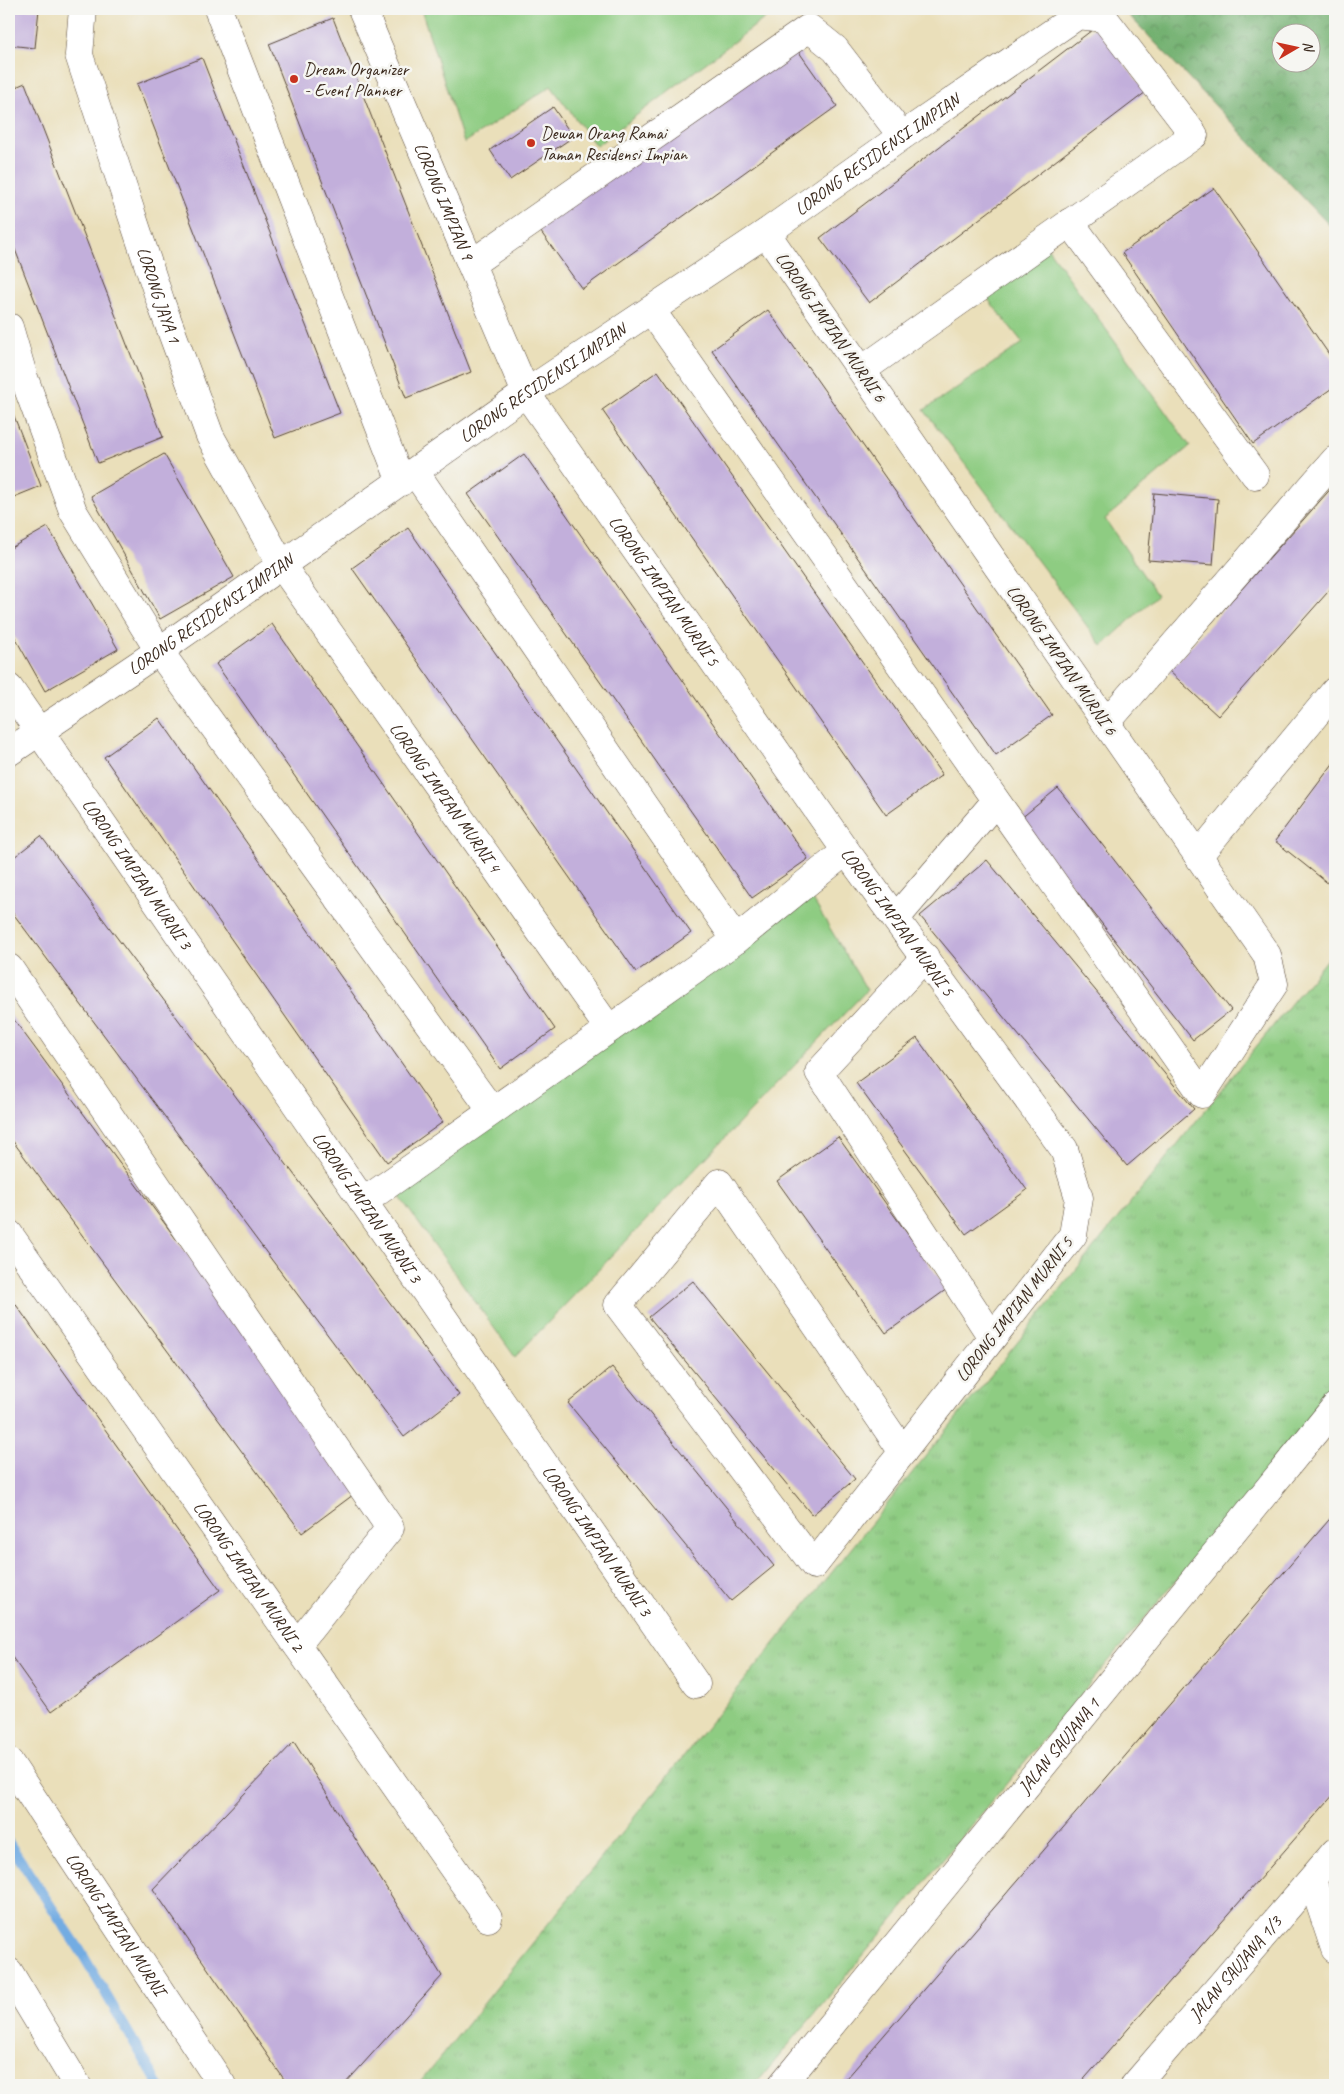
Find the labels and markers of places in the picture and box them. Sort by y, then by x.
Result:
place label: Dream Organizer - Event Planner [304,58,411,101]
marker: Dream Organizer - Event Planner [288,73,300,85]
place label: Dewan Orang Ramai Taman Residensi Impian [541,122,688,165]
marker: Dewan Orang Ramai Taman Residensi Impian [525,137,537,149]

